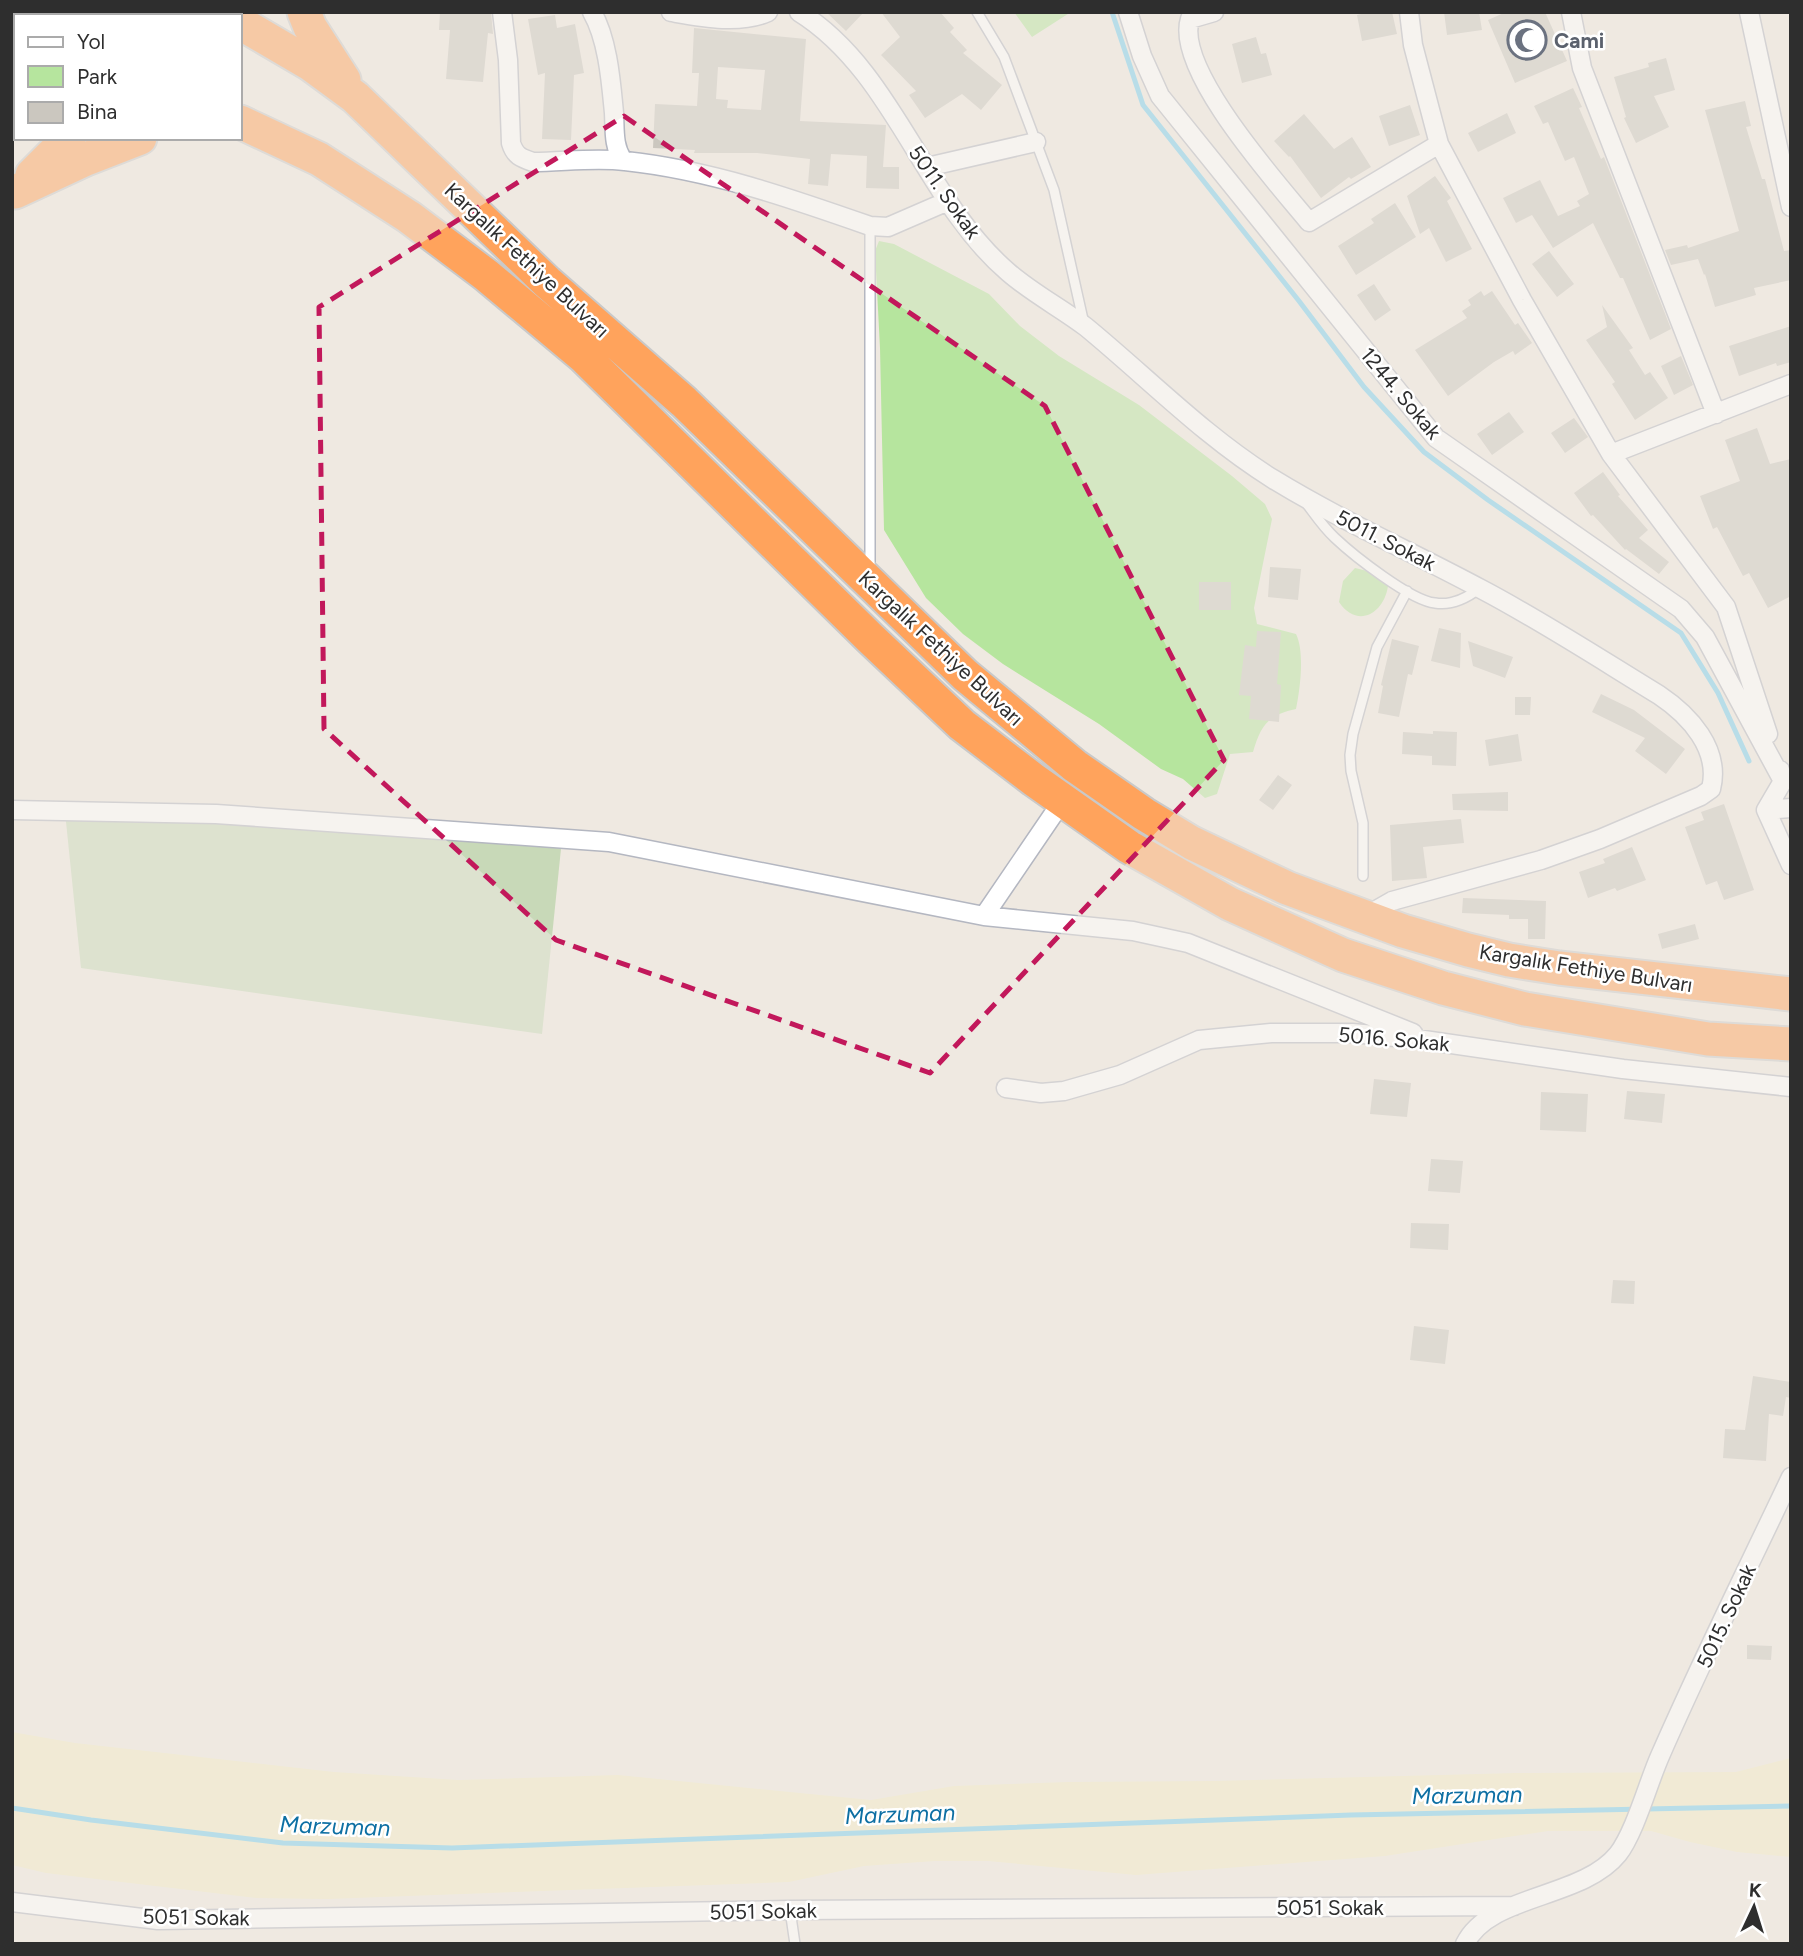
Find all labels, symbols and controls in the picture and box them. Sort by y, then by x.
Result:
legend [14,14,242,140]
mosque icon: Cami [1506,19,1548,61]
place label: Cami [1554,28,1604,53]
text: Yol [77,29,105,54]
text: Park [77,64,118,89]
text: Bina [77,99,117,124]
street label: 5011. Sokak [904,140,987,244]
street label: Kargalık Fethiye Bulvarı [440,177,614,343]
street label: 1244. Sokak [1355,342,1447,445]
street label: 5011. Sokak [1332,504,1441,576]
street label: Kargalık Fethiye Bulvarı [854,565,1028,731]
street label: Kargalık Fethiye Bulvarı [1478,939,1694,997]
street label: 5016. Sokak [1337,1022,1451,1056]
street label: 5015. Sokak [1691,1559,1761,1672]
water label: Marzuman [1411,1780,1523,1810]
water label: Marzuman [844,1798,956,1830]
water label: Marzuman [279,1810,391,1842]
north arrow [1719,1872,1789,1942]
text: K [1748,1879,1763,1902]
street label: 5051 Sokak [1276,1895,1385,1920]
street label: 5051 Sokak [709,1898,818,1924]
street label: 5051 Sokak [142,1904,251,1930]

